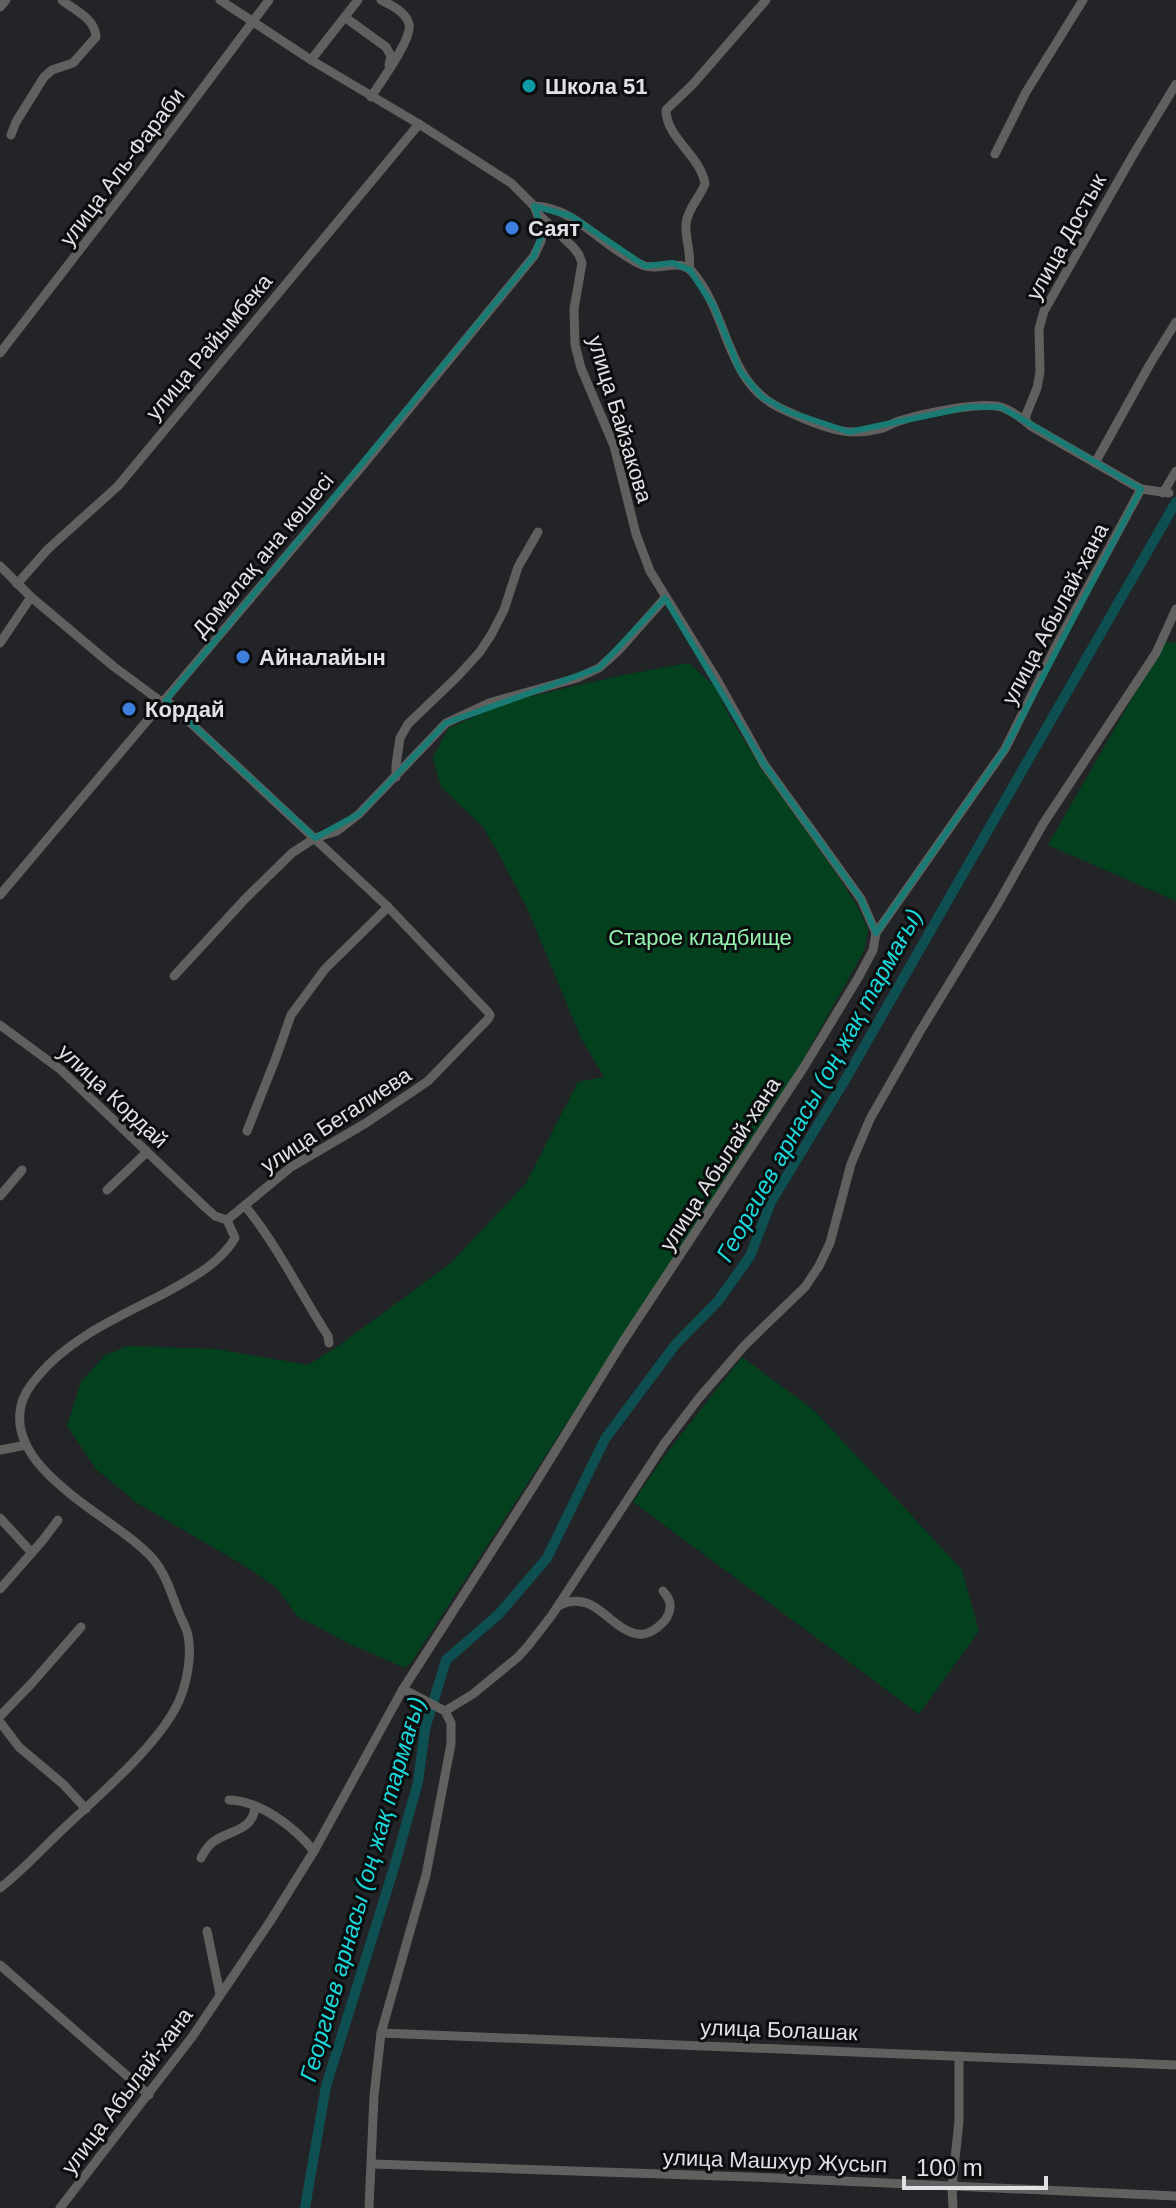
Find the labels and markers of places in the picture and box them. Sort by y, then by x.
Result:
place label: Школа 51 [545,74,648,99]
marker: Школа 51 [520,77,538,95]
place label: Саят [528,216,580,241]
marker: Саят [503,219,521,237]
place label: Айналайын [259,645,386,670]
marker: Айналайын [234,648,252,666]
place label: Кордай [145,697,224,722]
marker: Кордай [120,700,138,718]

